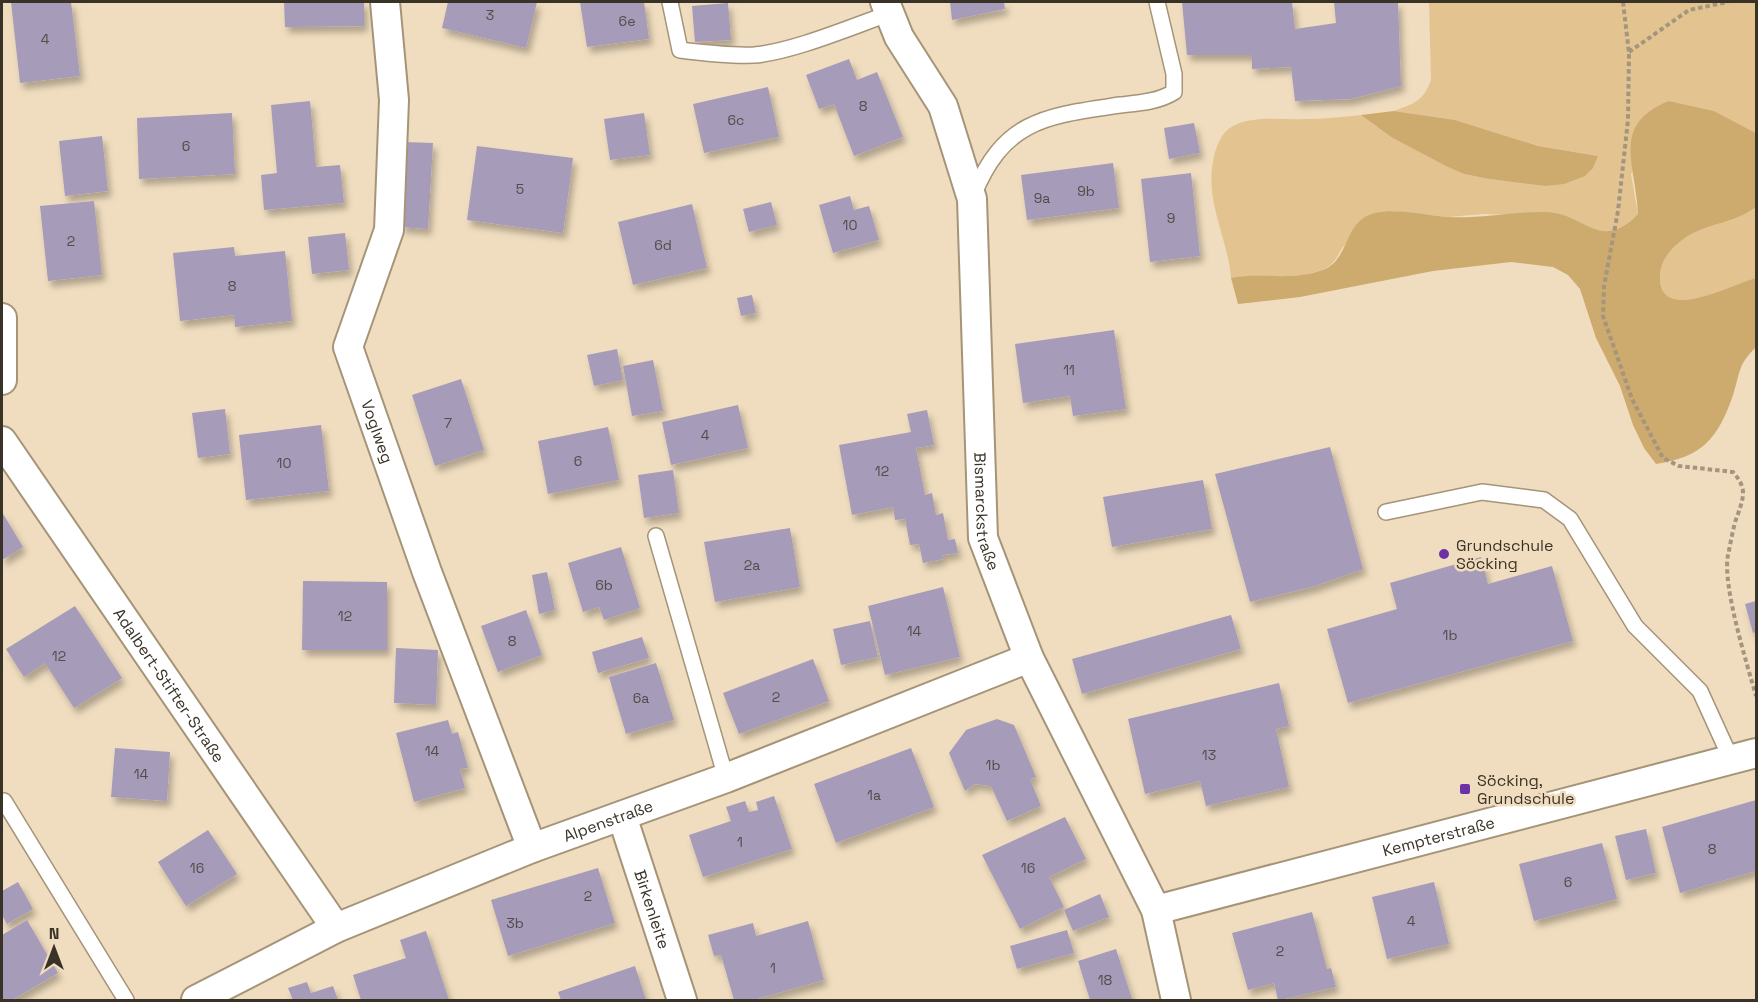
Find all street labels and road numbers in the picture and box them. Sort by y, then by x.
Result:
street label: Voglweg [357,397,398,466]
street label: Bismarckstraße [970,452,1005,573]
street label: Adalbert-Stifter-Straße [109,604,230,766]
street label: Alpenstraße [560,795,656,846]
street label: Kempterstraße [1380,811,1497,861]
street label: Birkenleite [630,867,675,951]

